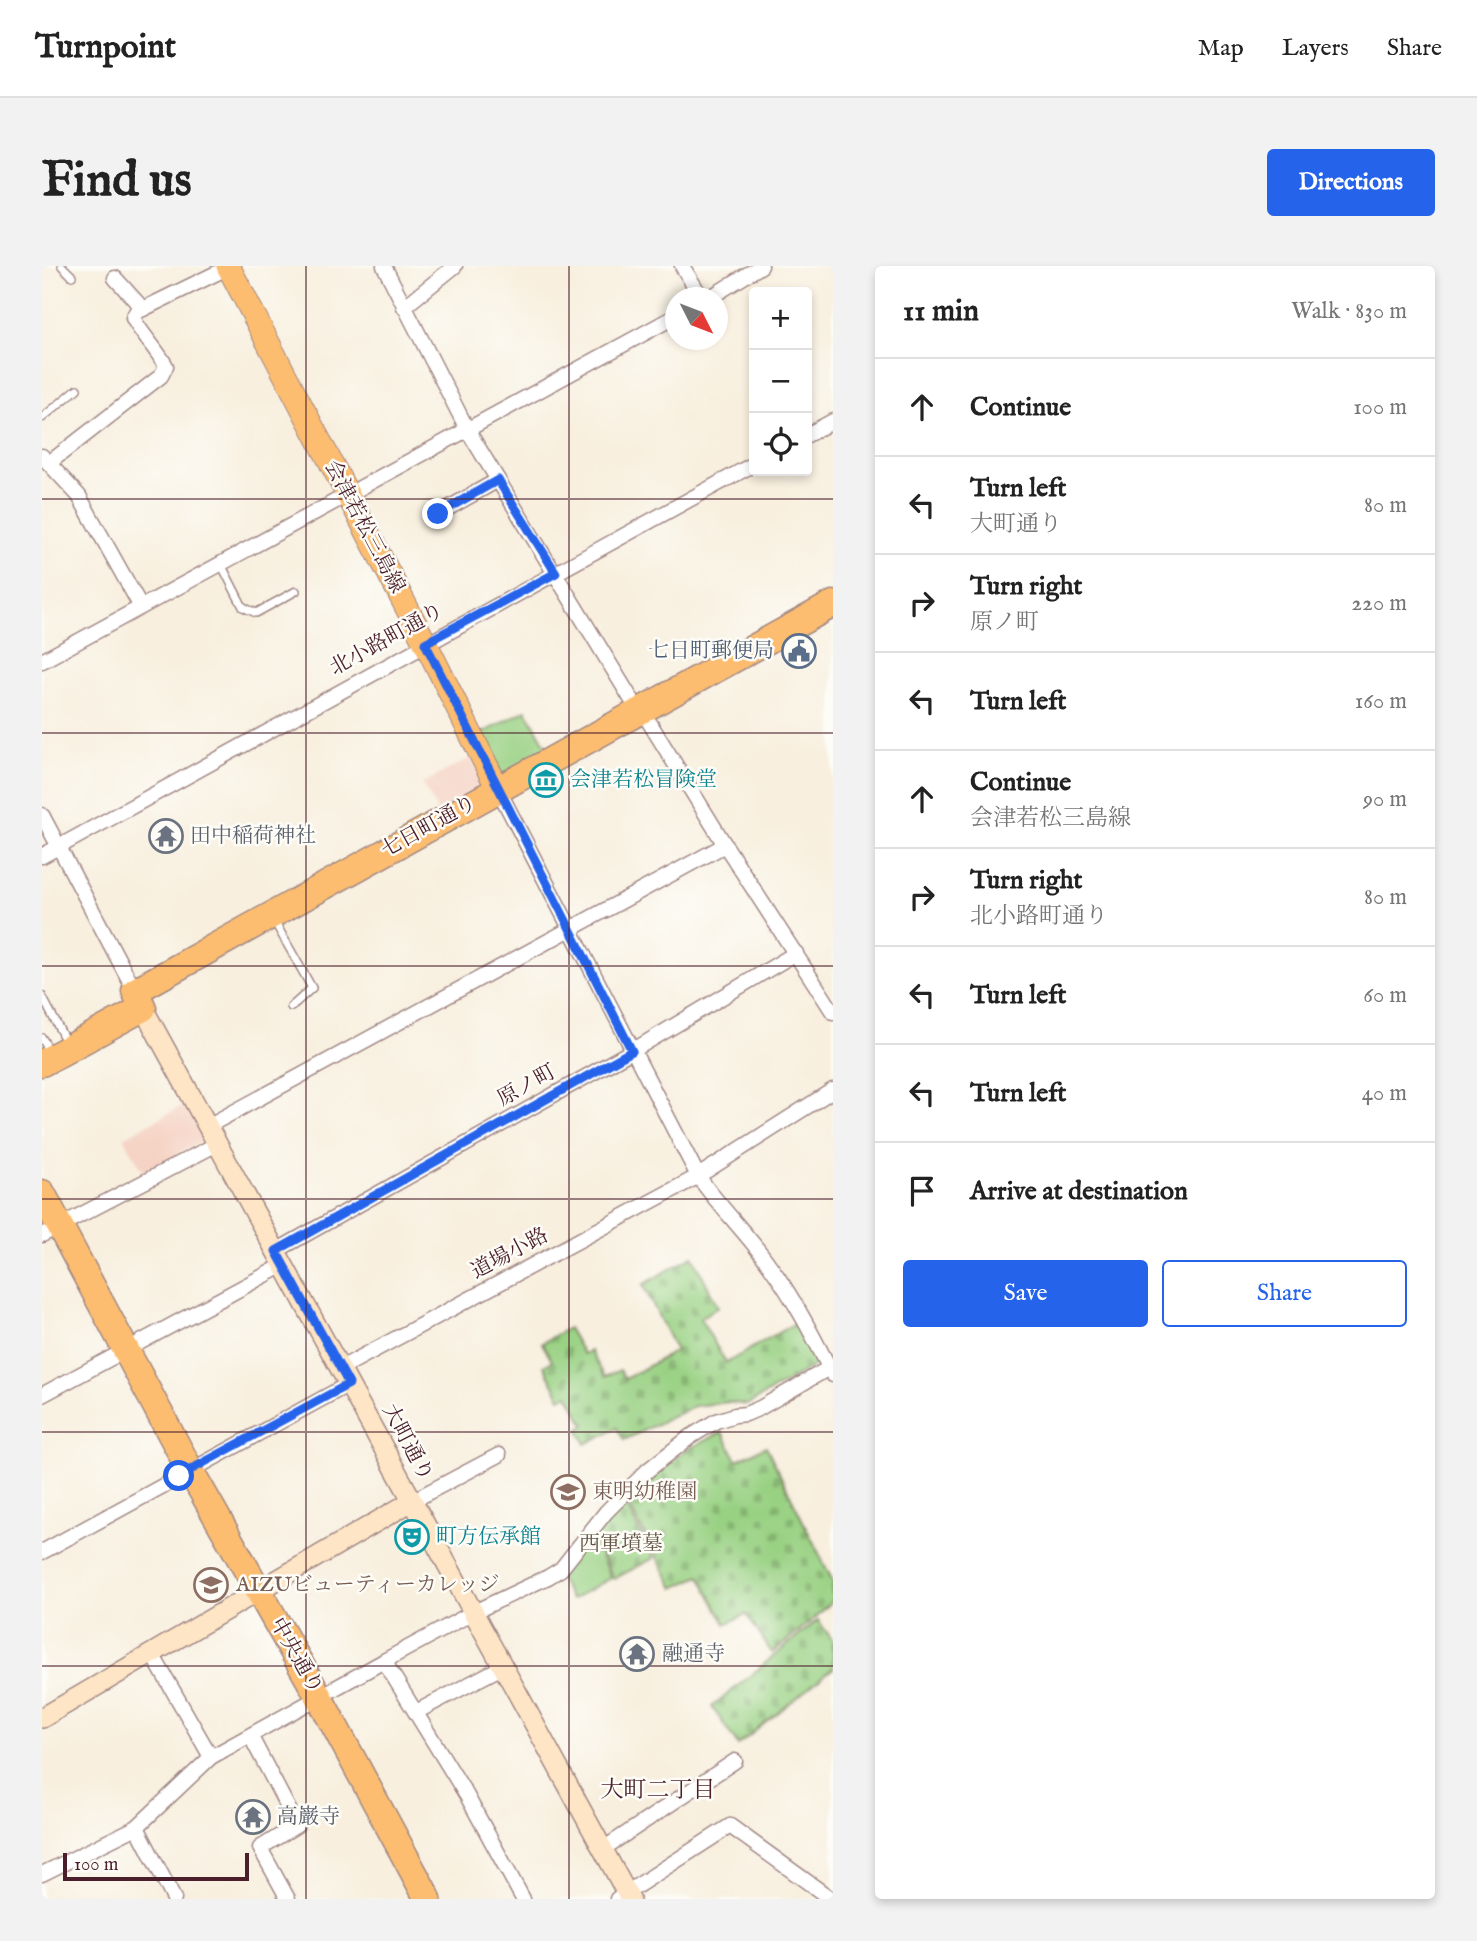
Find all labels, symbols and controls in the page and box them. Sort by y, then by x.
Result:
text: Turnpoint [35,27,176,69]
text: Map [1198,33,1244,64]
text: Layers [1282,33,1349,64]
text: Share [1387,33,1442,64]
button: Directions [1267,149,1435,216]
text: Find us [42,151,192,213]
north arrow [665,287,728,350]
map controls [749,287,812,476]
button: + [749,287,812,350]
text: 11 min [903,293,979,331]
text: Walk · 830 m [1291,297,1407,326]
button: − [749,350,812,413]
icon: ahead [903,388,941,426]
text: Continue [970,391,1071,424]
text: 100 m [1353,393,1407,422]
button: locate [749,413,812,476]
street label: 会津若松三島線 [318,456,410,598]
text: Turn left [970,472,1067,505]
icon: left [903,486,941,524]
text: 80 m [1364,491,1407,520]
route end [422,498,453,529]
text: 大町通り [970,510,1062,539]
text: Turn right [970,570,1083,603]
icon: right [903,584,941,622]
text: 220 m [1351,589,1407,618]
street label: 北小路町通り [325,598,449,682]
text: 原ノ町 [970,608,1039,637]
public building icon: 七日町郵便局 [780,632,818,670]
place label: 七日町郵便局 [648,638,774,665]
icon: left [903,682,941,720]
text: Turn left [970,685,1067,718]
text: 160 m [1355,687,1407,716]
museum icon: 会津若松冒険堂 [527,761,565,799]
text: Continue [970,766,1071,799]
place label: 会津若松冒険堂 [570,767,717,794]
icon: ahead [903,780,941,818]
text: 90 m [1363,785,1407,814]
street label: 七日町通り [377,790,481,864]
text: 会津若松三島線 [970,804,1131,833]
temple icon: 田中稲荷神社 [147,817,185,855]
place label: 田中稲荷神社 [190,823,316,850]
text: Turn right [970,864,1083,897]
icon: right [903,878,941,916]
text: 80 m [1364,883,1407,912]
text: 北小路町通り [970,902,1108,931]
icon: left [903,976,941,1014]
text: Turn left [970,979,1067,1012]
text: 60 m [1363,981,1407,1010]
street label: 原ノ町 [493,1059,561,1113]
icon: left [903,1074,941,1112]
text: Turn left [970,1077,1067,1110]
text: 40 m [1362,1079,1407,1108]
icon: arrive [903,1172,941,1210]
text: Arrive at destination [970,1175,1188,1208]
street label: 道場小路 [467,1222,553,1286]
button: Save [903,1260,1148,1327]
button: Share [1162,1260,1407,1327]
street label: 大町通り [375,1400,439,1486]
route start [163,1460,194,1491]
school or university icon: 東明幼稚園 [549,1473,587,1511]
place label: 東明幼稚園 [592,1479,697,1506]
theatre icon: 町方伝承館 [393,1518,431,1556]
place label: 町方伝承館 [436,1524,541,1551]
park label: 西軍墳墓 [579,1531,663,1558]
school or university icon: AIZUビューティーカレッジ [192,1566,230,1604]
place label: AIZUビューティーカレッジ [235,1572,499,1599]
street label: 中央通り [263,1613,329,1699]
temple icon: 融通寺 [618,1635,656,1673]
place label: 融通寺 [662,1641,725,1668]
district label: 大町二丁目 [601,1776,716,1805]
temple icon: 高巌寺 [234,1798,272,1836]
place label: 高巌寺 [277,1804,340,1831]
scale bar [63,1850,248,1882]
text: 100 m [74,1853,118,1877]

